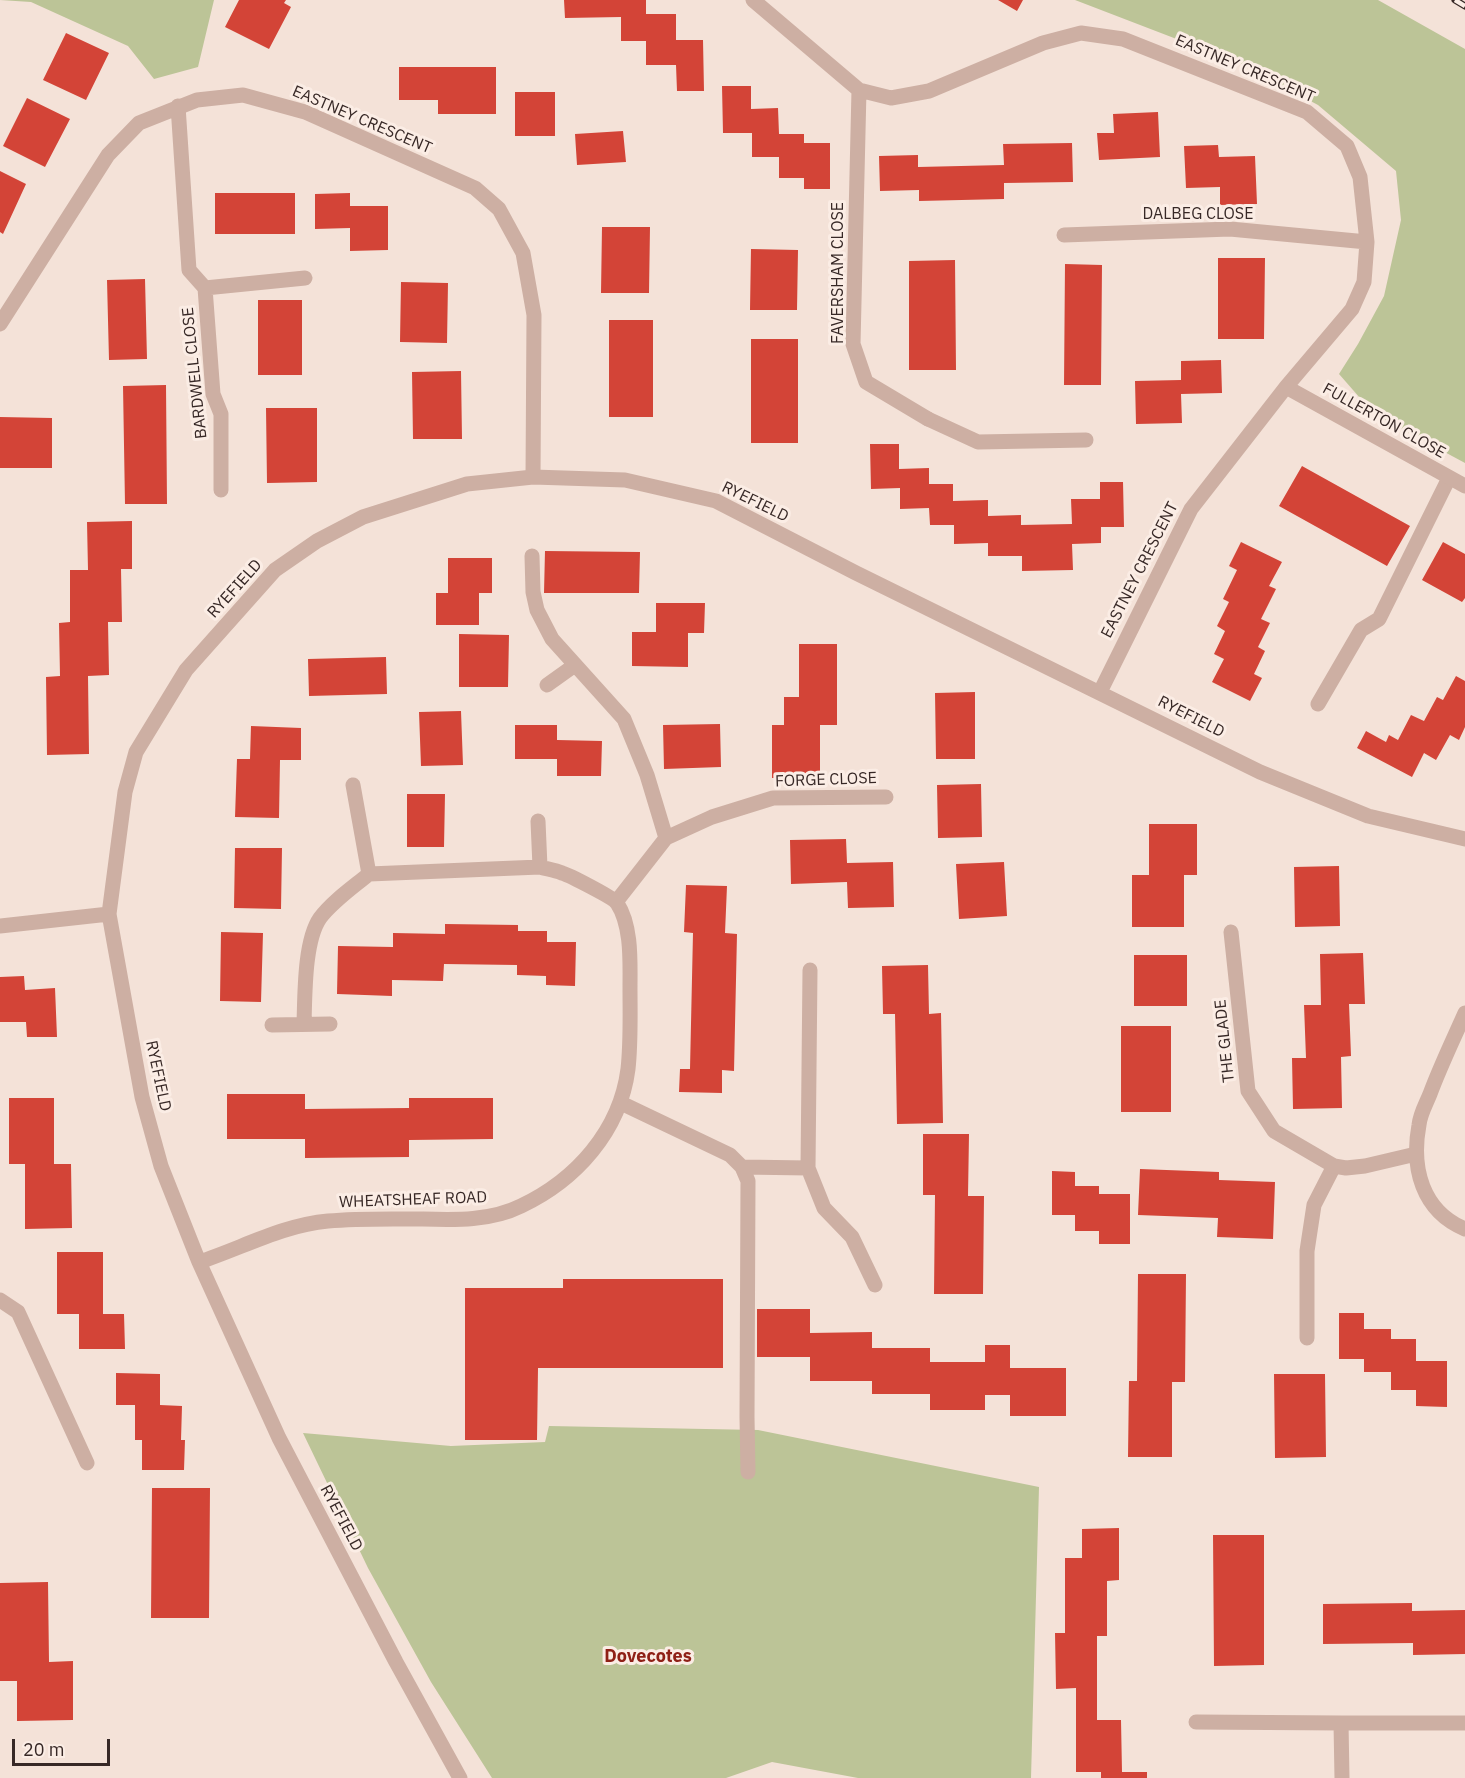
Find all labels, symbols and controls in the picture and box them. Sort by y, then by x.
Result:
street label: EASTNEY CRESCENT [1172,31,1318,107]
street label: EASTNEY CRESCENT [289,82,435,158]
street label: FAVERSHAM CLOSE [828,202,848,344]
street label: DALBEG CLOSE [1143,204,1253,224]
street label: BARDWELL CLOSE [179,306,211,440]
street label: FULLERTON CLOSE [1319,379,1449,463]
street label: RYEFIELD [718,478,792,526]
street label: EASTNEY CRESCENT [1097,499,1183,641]
street label: RYEFIELD [204,556,266,622]
street label: RYEFIELD [1155,692,1227,742]
street label: FORGE CLOSE [775,769,877,791]
street label: THE GLADE [1211,999,1239,1083]
street label: RYEFIELD [141,1039,175,1113]
street label: WHEATSHEAF ROAD [339,1188,487,1212]
street label: RYEFIELD [316,1482,366,1554]
district label: Dovecotes [604,1646,692,1668]
scale bar [15,1727,112,1765]
text: 20 m [23,1738,65,1761]

